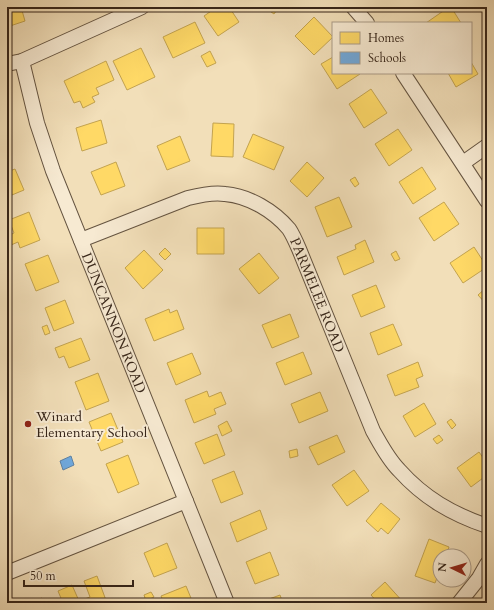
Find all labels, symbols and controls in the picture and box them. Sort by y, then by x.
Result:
legend [332,22,472,74]
text: Homes [368,30,404,46]
text: Schools [368,50,406,66]
street label: PARMELEE ROAD [286,234,350,355]
street label: DUNCANNON ROAD [77,249,151,396]
place label: Winard Elementary School [35,407,148,442]
marker: Winard Elementary School [23,419,33,429]
north arrow [432,548,472,588]
text: N [435,561,450,573]
scale bar [24,562,133,588]
text: 50 m [30,568,57,584]

